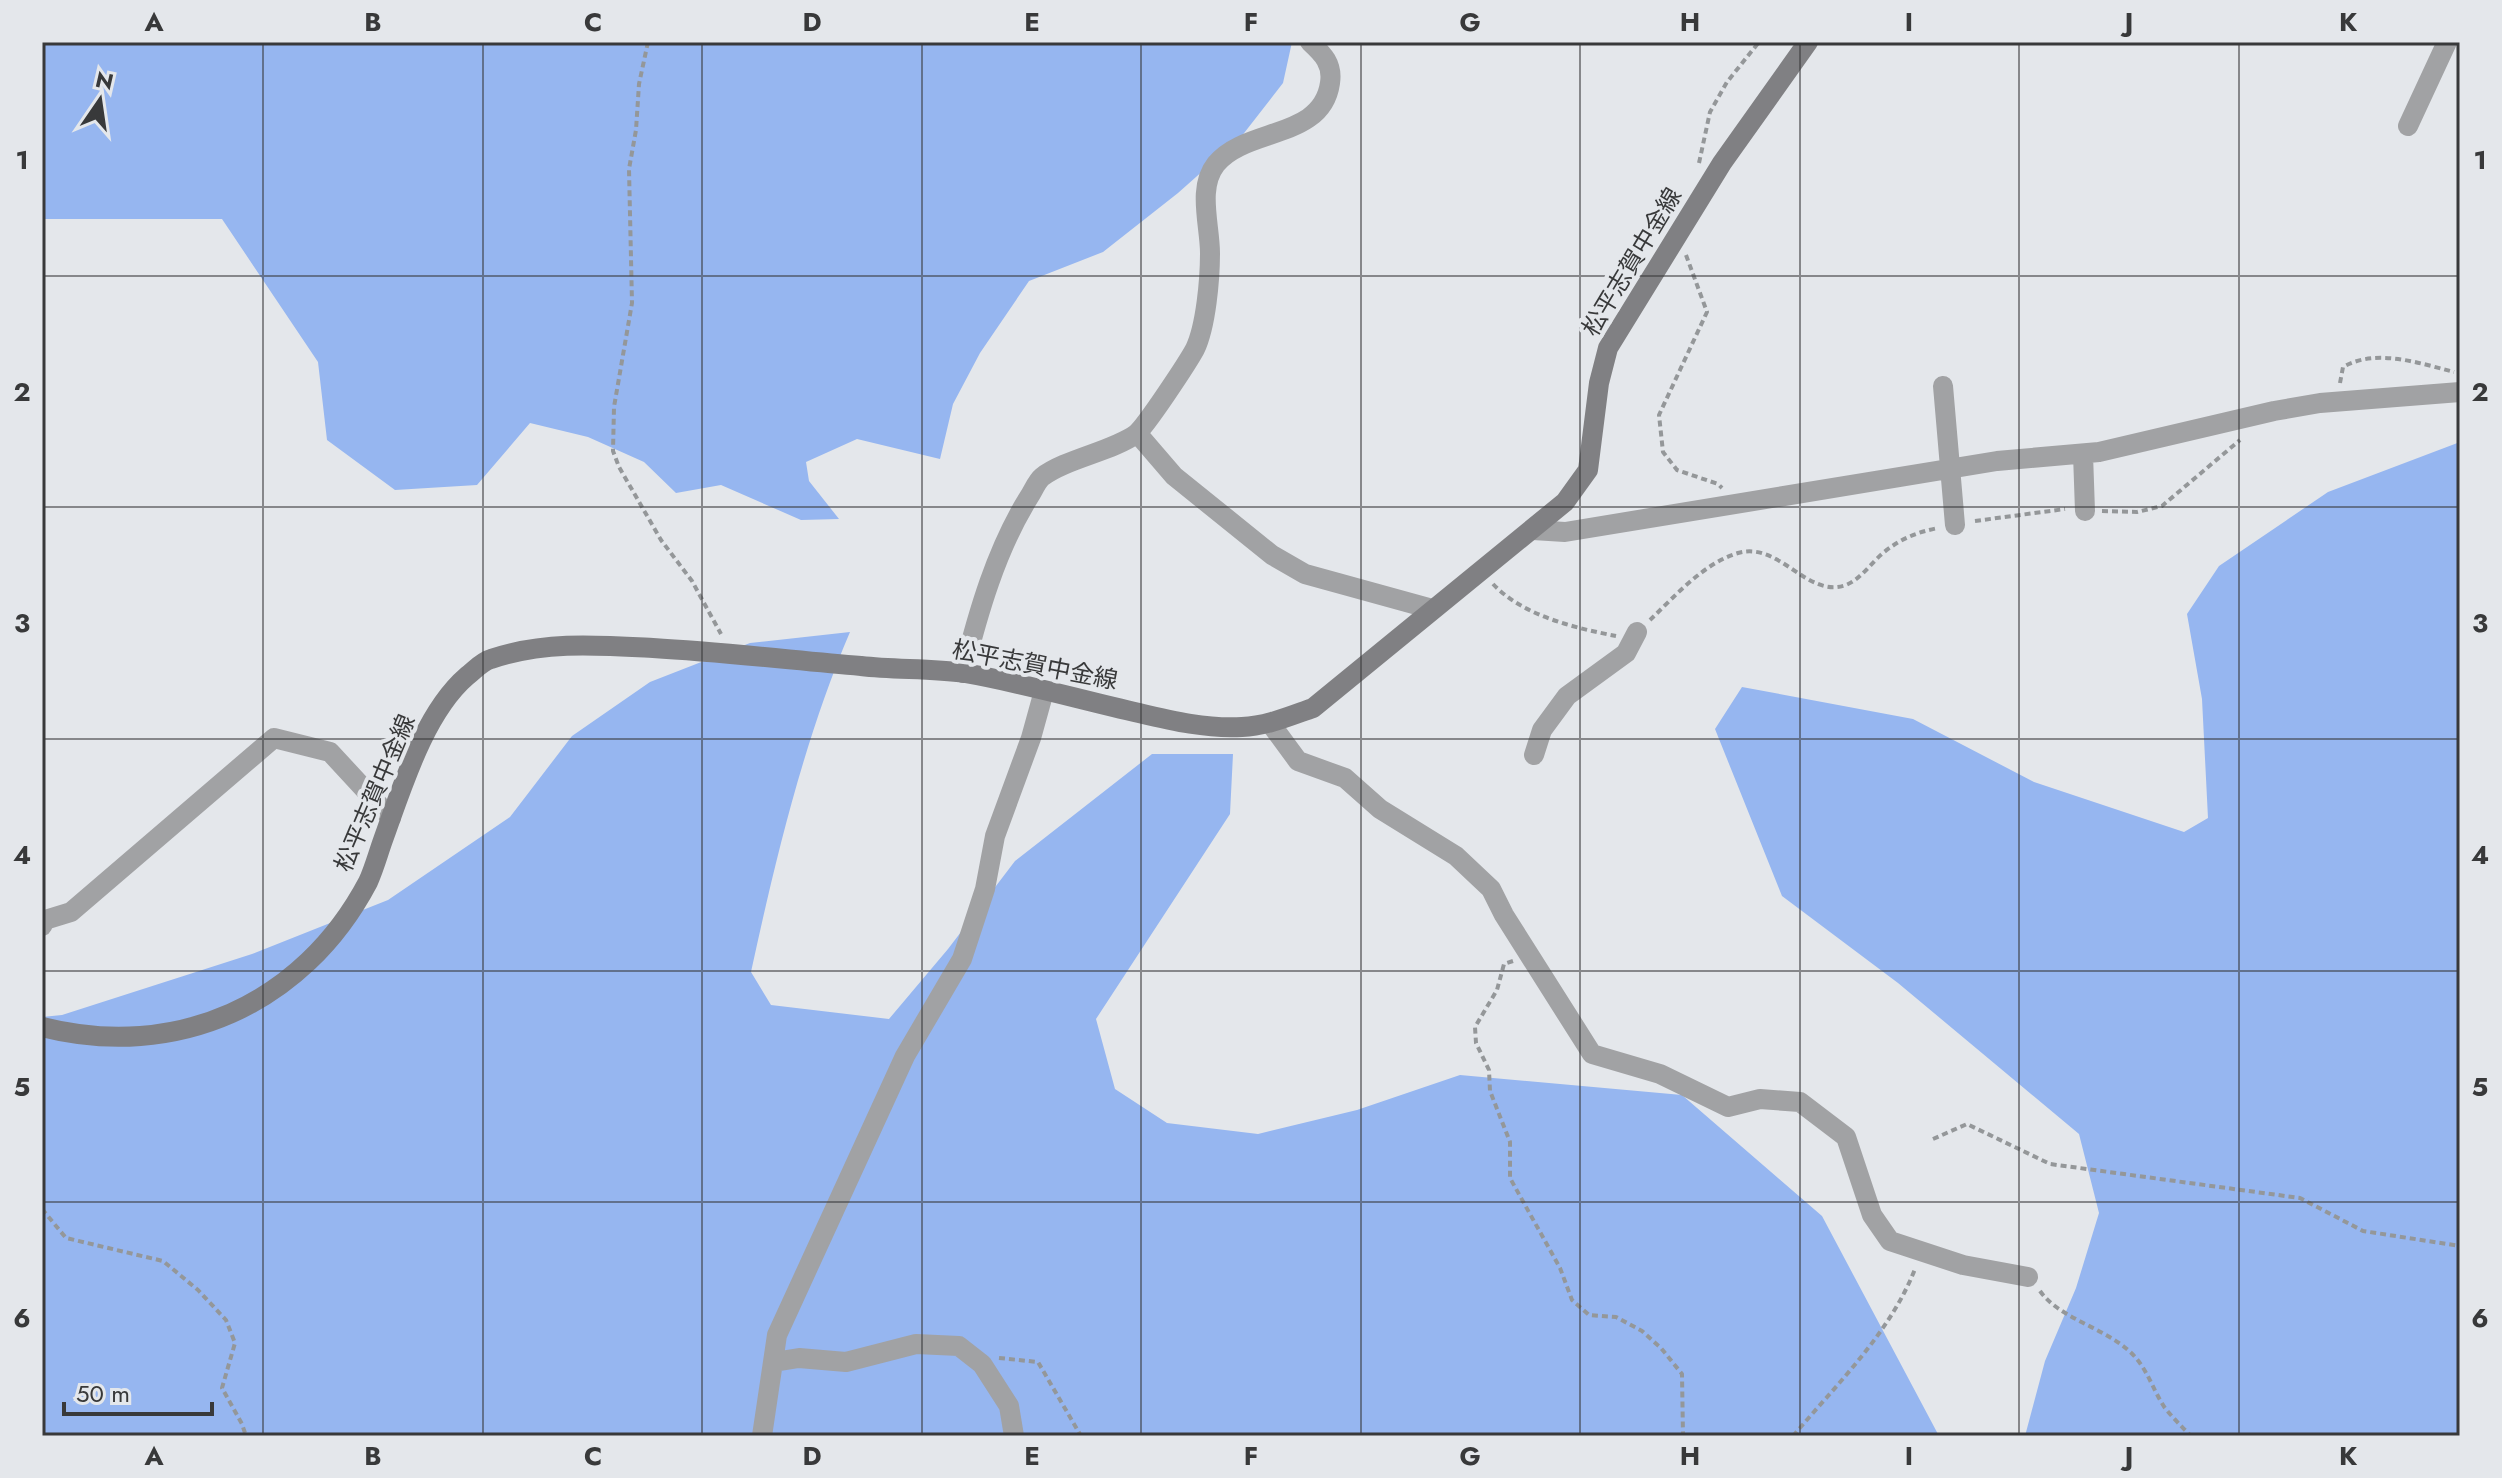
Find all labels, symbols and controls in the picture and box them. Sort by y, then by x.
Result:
text: A [143,3,164,41]
text: B [364,3,382,41]
text: C [584,3,602,41]
text: D [802,3,822,41]
text: E [1024,3,1040,41]
text: F [1244,3,1258,41]
text: G [1459,3,1481,41]
text: H [1680,3,1700,41]
text: I [1905,3,1913,41]
text: J [2120,3,2133,41]
text: K [2339,3,2358,41]
north arrow [60,60,140,140]
text: N [92,63,117,98]
text: 1 [15,141,29,179]
text: 1 [2473,141,2487,179]
street label: 松平志賀中金線 [1573,181,1690,343]
text: 2 [13,373,31,411]
text: 2 [2471,373,2489,411]
text: 3 [14,604,30,642]
text: 3 [2472,604,2488,642]
street label: 松平志賀中金線 [949,631,1121,698]
street label: 松平志賀中金線 [326,709,423,877]
text: 4 [13,836,31,874]
text: 4 [2471,836,2489,874]
text: 5 [14,1068,30,1106]
text: 5 [2472,1068,2488,1106]
text: 6 [13,1299,31,1337]
text: 6 [2471,1299,2489,1337]
scale bar [64,1366,212,1416]
text: 50 m [76,1376,130,1411]
text: A [143,1437,164,1475]
text: B [364,1437,382,1475]
text: C [584,1437,602,1475]
text: D [802,1437,822,1475]
text: E [1024,1437,1040,1475]
text: F [1244,1437,1258,1475]
text: G [1459,1437,1481,1475]
text: H [1680,1437,1700,1475]
text: I [1905,1437,1913,1475]
text: J [2120,1437,2133,1475]
text: K [2339,1437,2358,1475]

